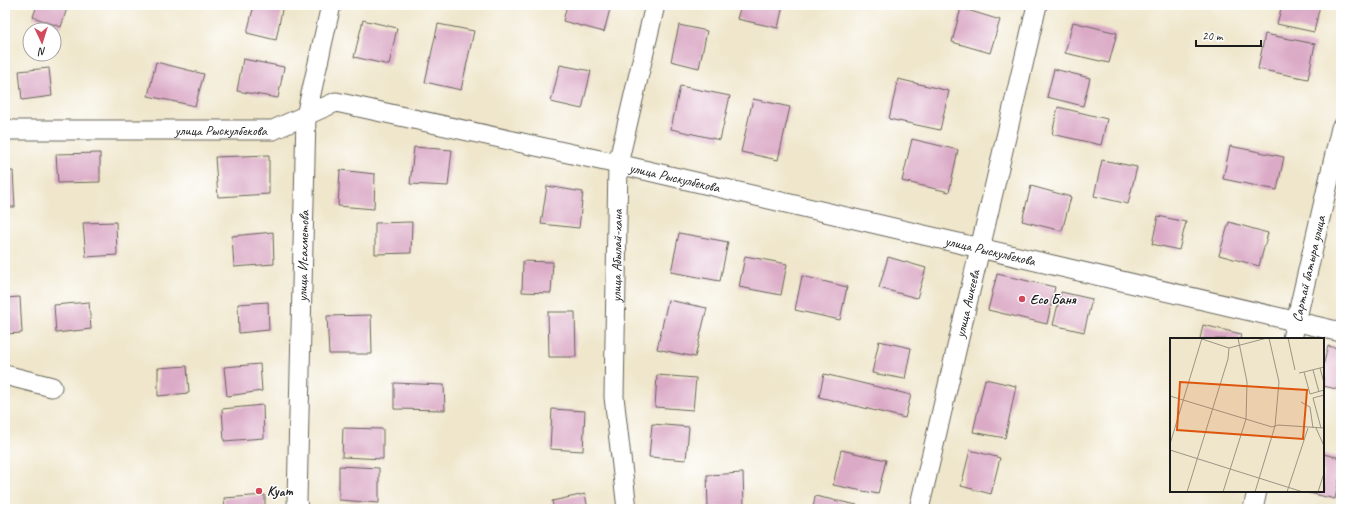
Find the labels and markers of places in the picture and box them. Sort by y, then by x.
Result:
place label: Eco Баня [1030,291,1077,308]
marker: Eco Баня [1017,294,1027,304]
place label: Куат [267,483,294,500]
marker: Куат [254,486,264,496]

